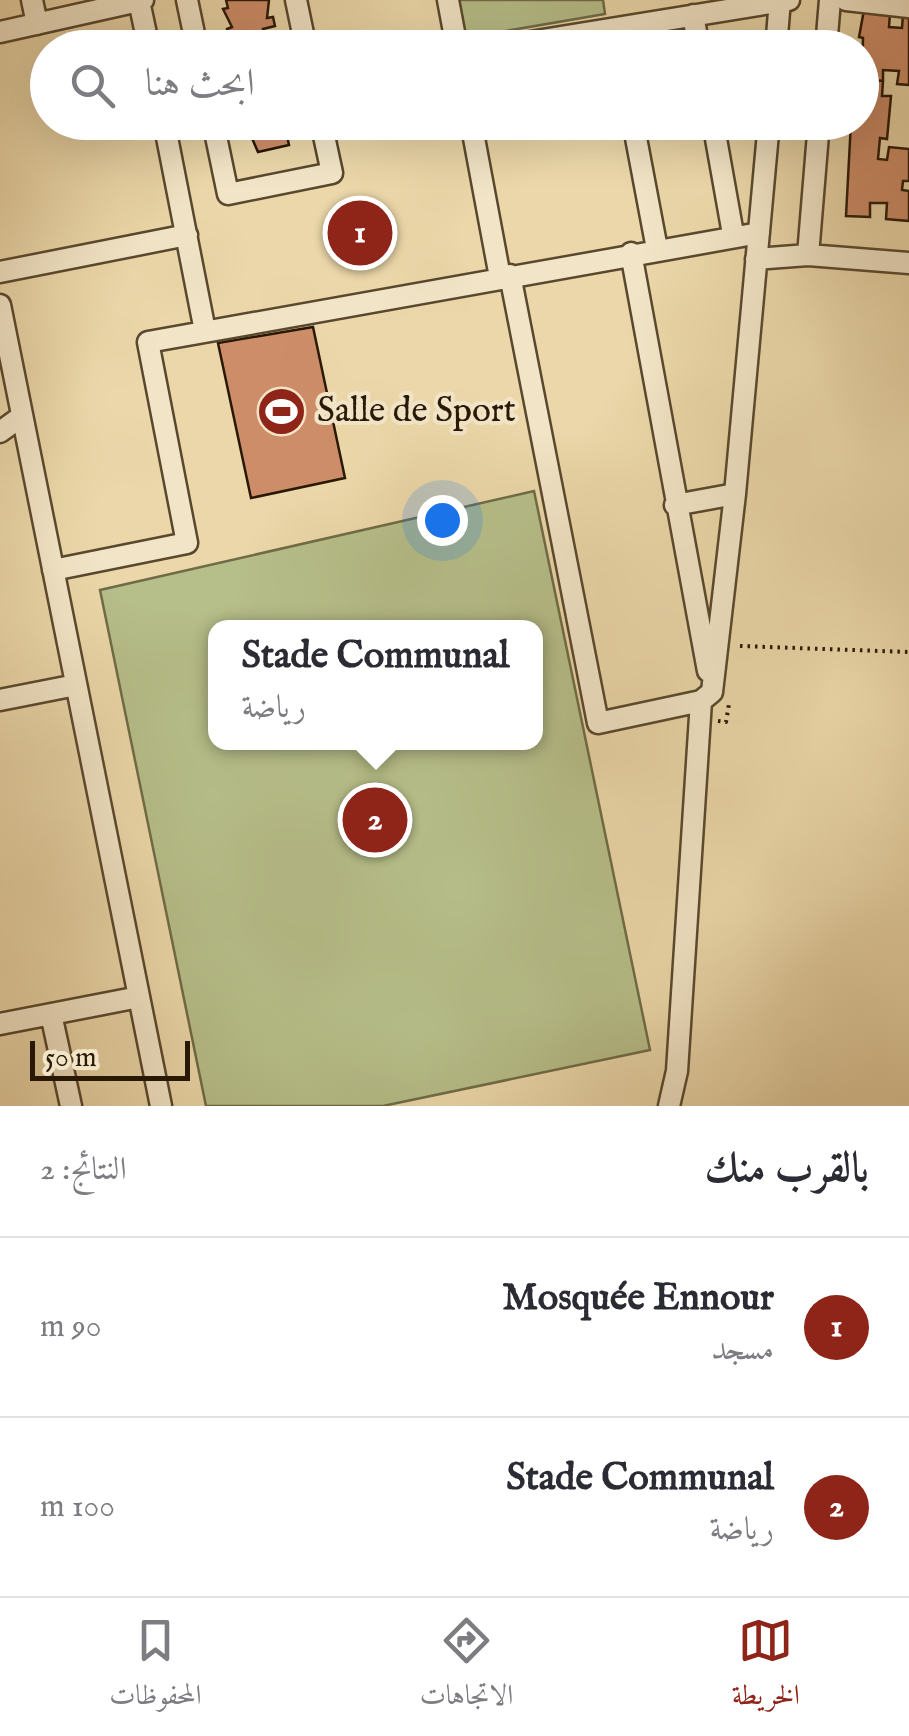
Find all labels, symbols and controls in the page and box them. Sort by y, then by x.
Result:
search box [30,30,879,140]
icon: search [65,58,120,113]
text: ابحث هنا [145,61,255,109]
pin: 1 [328,196,392,270]
sports icon: Salle de Sport [256,385,308,437]
place label: Salle de Sport [317,389,516,434]
your location [417,495,468,546]
popup [208,620,543,750]
text: Stade Communal [242,633,509,681]
text: رياضة [242,688,306,729]
pin: 2 [342,782,408,858]
scale bar [30,1036,190,1080]
text: 50 m [45,1041,97,1076]
text: بالقرب منك [705,1143,869,1196]
text: النتائج: 2 [40,1150,127,1191]
text: Mosquée Ennour [502,1275,774,1323]
text: 90 m [40,1307,101,1348]
text: 1 [831,1307,842,1348]
text: مسجد [711,1330,774,1371]
text: Stade Communal [506,1455,774,1503]
text: 100 m [40,1487,115,1528]
text: 2 [829,1487,844,1528]
text: رياضة [709,1510,774,1551]
tab: المحفوظات [109,1613,201,1722]
tab: الاتجاهات [420,1613,513,1722]
tab: الخريطة [732,1613,800,1722]

